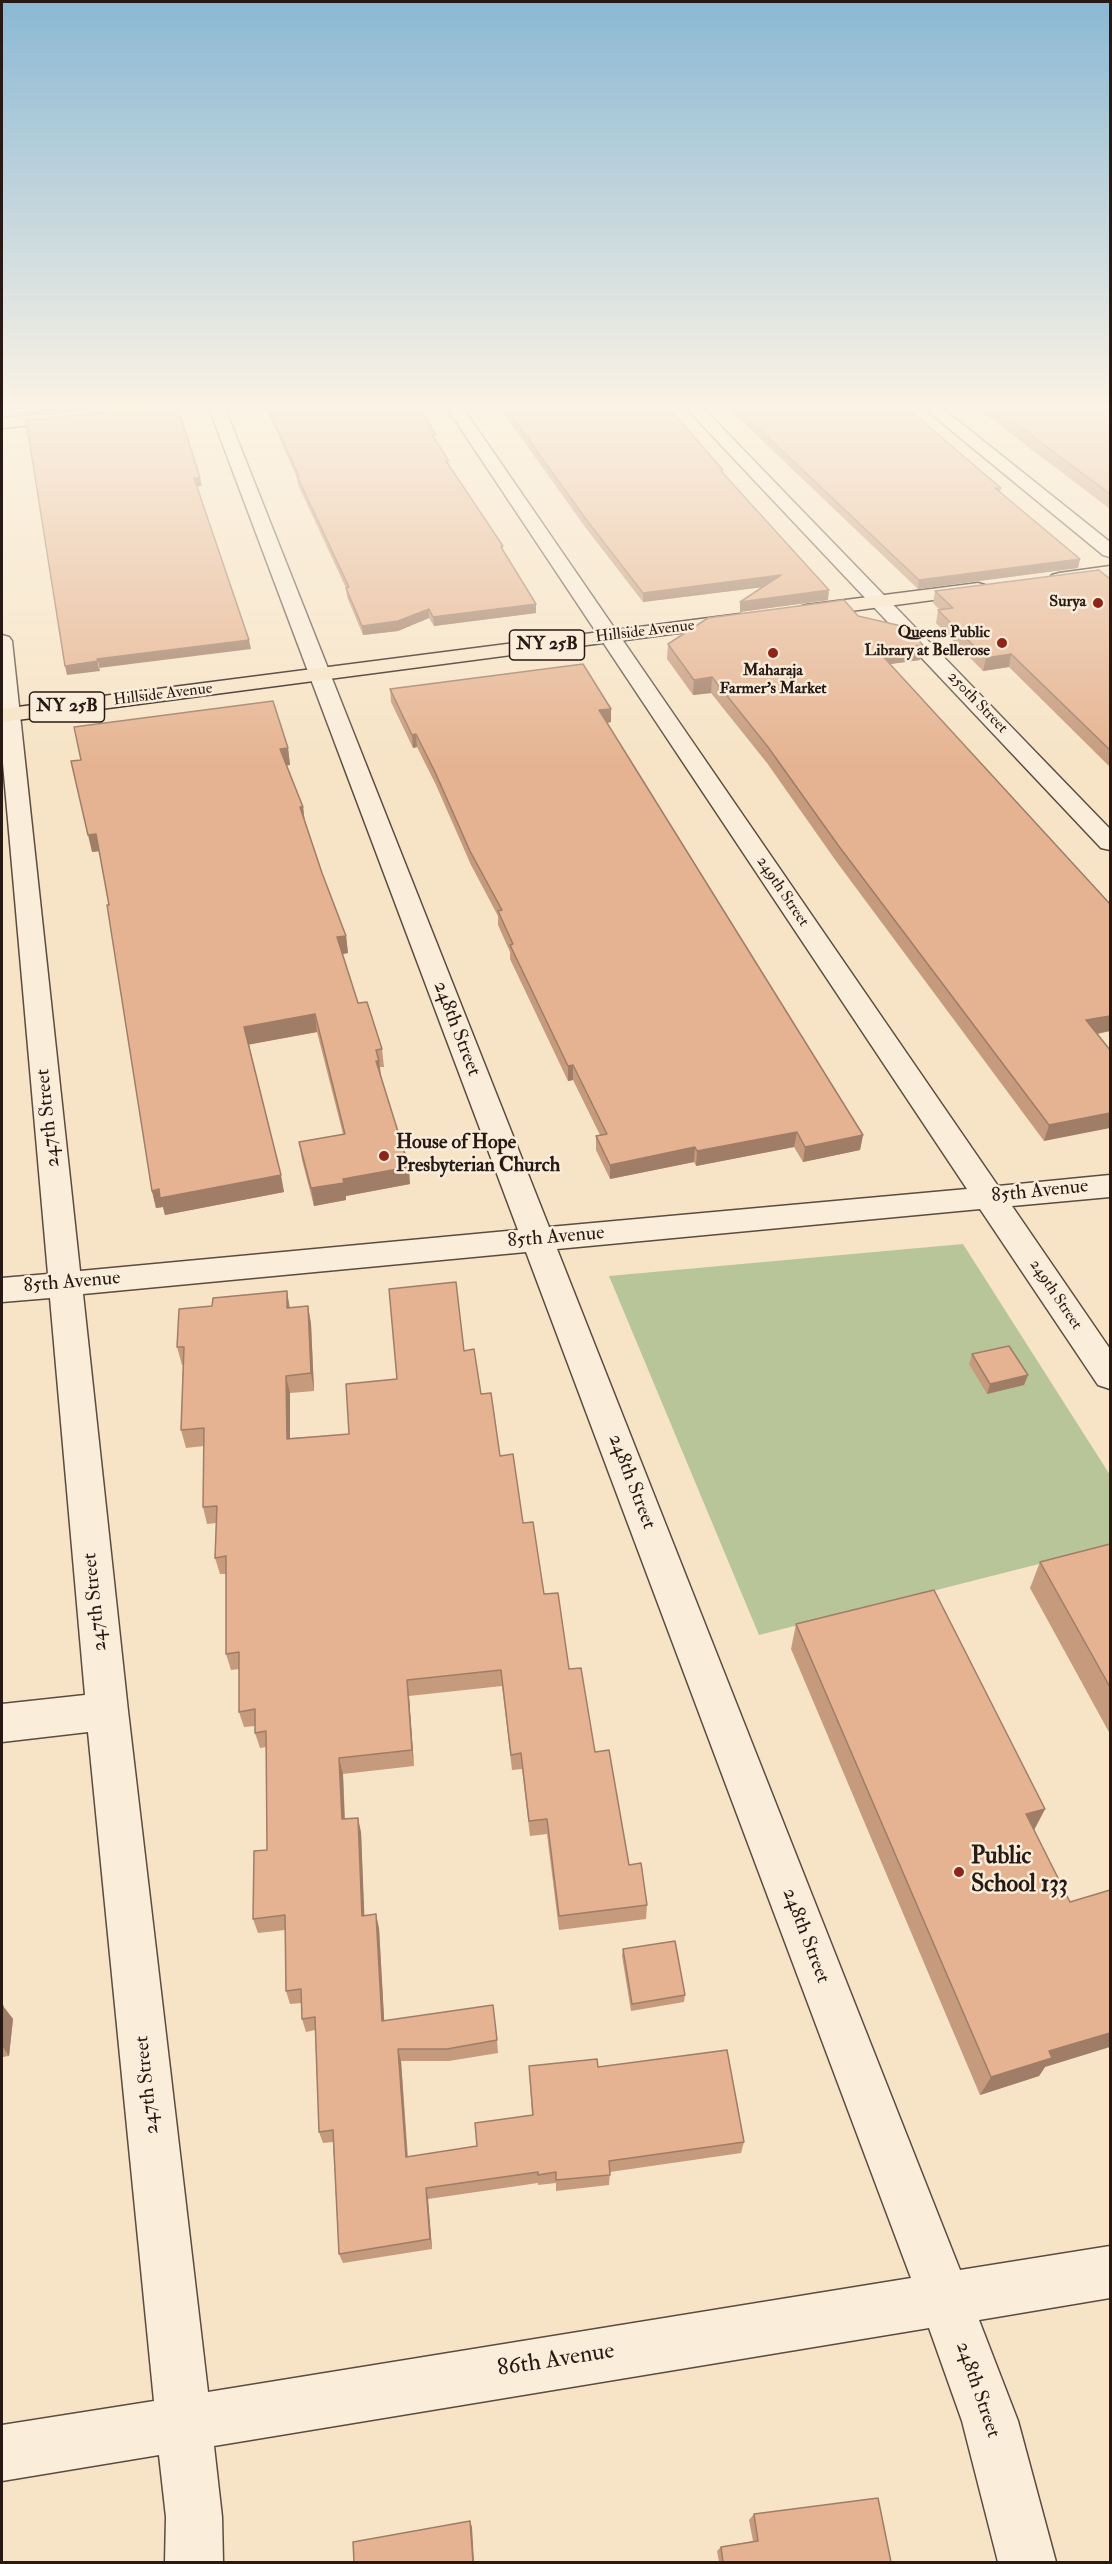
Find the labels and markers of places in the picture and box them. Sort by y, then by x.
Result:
place label: Surya [1049,593,1086,613]
marker: Surya [1091,596,1105,610]
place label: Queens Public Library at Bellerose [865,624,990,662]
marker: Queens Public Library at Bellerose [995,636,1009,650]
marker: Maharaja Farmer's Market [766,646,780,660]
place label: Maharaja Farmer's Market [719,662,827,700]
place label: House of Hope Presbyterian Church [396,1132,560,1179]
marker: House of Hope Presbyterian Church [377,1149,391,1163]
place label: Public School 133 [971,1844,1068,1900]
marker: Public School 133 [952,1865,966,1879]

